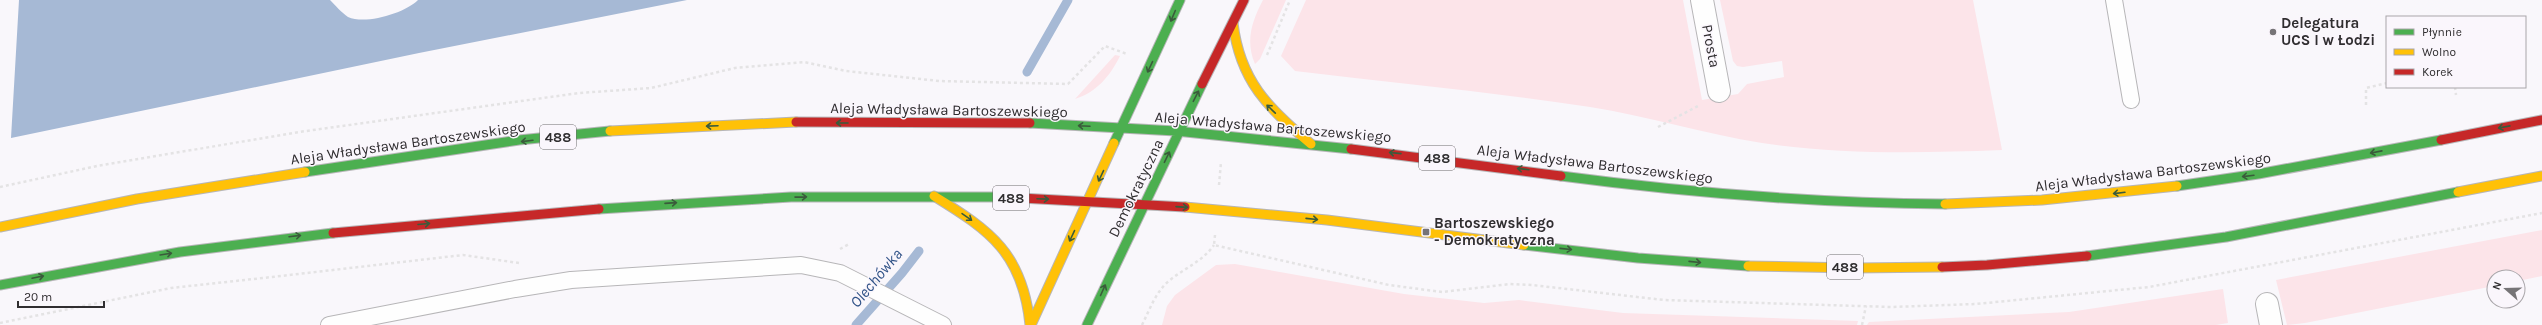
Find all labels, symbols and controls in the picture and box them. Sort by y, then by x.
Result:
one-way arrow [1169,9,1176,21]
place label: Delegatura UCS I w Łodzi [2281,14,2375,49]
legend [2386,16,2526,88]
street label: Prosta [1698,23,1724,69]
text: Płynnie [2422,25,2462,39]
marker: Delegatura UCS I w Łodzi [2268,27,2278,37]
text: Wolno [2422,45,2456,59]
one-way arrow [1146,61,1153,73]
text: Korek [2422,65,2453,79]
one-way arrow [1193,90,1200,102]
street label: Aleja Władysława Bartoszewskiego [830,99,1068,121]
one-way arrow [1266,104,1276,114]
street label: Aleja Władysława Bartoszewskiego [1154,108,1392,146]
street label: Aleja Władysława Bartoszewskiego [289,118,527,168]
one-way arrow [836,119,849,127]
one-way arrow [1078,122,1091,130]
one-way arrow [706,123,719,130]
one-way arrow [2498,123,2511,131]
road number: 488 [540,125,576,149]
street label: Demokratyczna [1105,136,1167,240]
one-way arrow [521,137,534,144]
street label: Aleja Władysława Bartoszewskiego [1476,141,1714,187]
road number: 488 [1419,146,1455,170]
one-way arrow [2370,148,2383,156]
one-way arrow [1388,149,1401,157]
street label: Aleja Władysława Bartoszewskiego [2034,149,2272,195]
one-way arrow [1164,151,1171,163]
one-way arrow [1517,165,1530,173]
one-way arrow [1097,169,1104,181]
one-way arrow [2242,172,2255,180]
road number: 488 [993,186,1029,210]
one-way arrow [2113,189,2126,196]
one-way arrow [794,193,807,200]
one-way arrow [1036,195,1049,203]
one-way arrow [664,199,677,207]
one-way arrow [1175,204,1188,211]
one-way arrow [961,213,972,221]
place label: Bartoszewskiego - Demokratyczna [1434,214,1555,249]
one-way arrow [1305,215,1318,223]
one-way arrow [417,220,430,227]
marker: Bartoszewskiego - Demokratyczna [1421,227,1431,237]
one-way arrow [1068,230,1075,242]
one-way arrow [288,233,301,240]
water label: Olechówka [846,245,906,311]
one-way arrow [1559,245,1572,252]
one-way arrow [159,250,172,258]
road number: 488 [1827,255,1863,279]
one-way arrow [1688,259,1701,266]
north arrow [2486,269,2526,309]
one-way arrow [31,273,44,281]
text: N [2490,280,2505,292]
scale bar [18,283,104,309]
one-way arrow [1100,284,1108,296]
text: 20 m [24,290,52,304]

